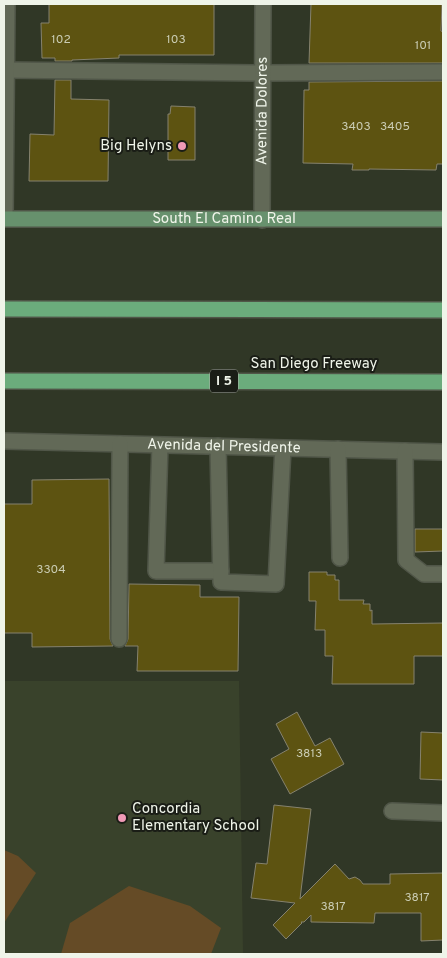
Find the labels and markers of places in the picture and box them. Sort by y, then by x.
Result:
place label: Big Helyns [100,137,172,156]
marker: Big Helyns [176,140,188,152]
place label: Concordia Elementary School [132,800,259,836]
marker: Concordia Elementary School [116,812,128,824]

